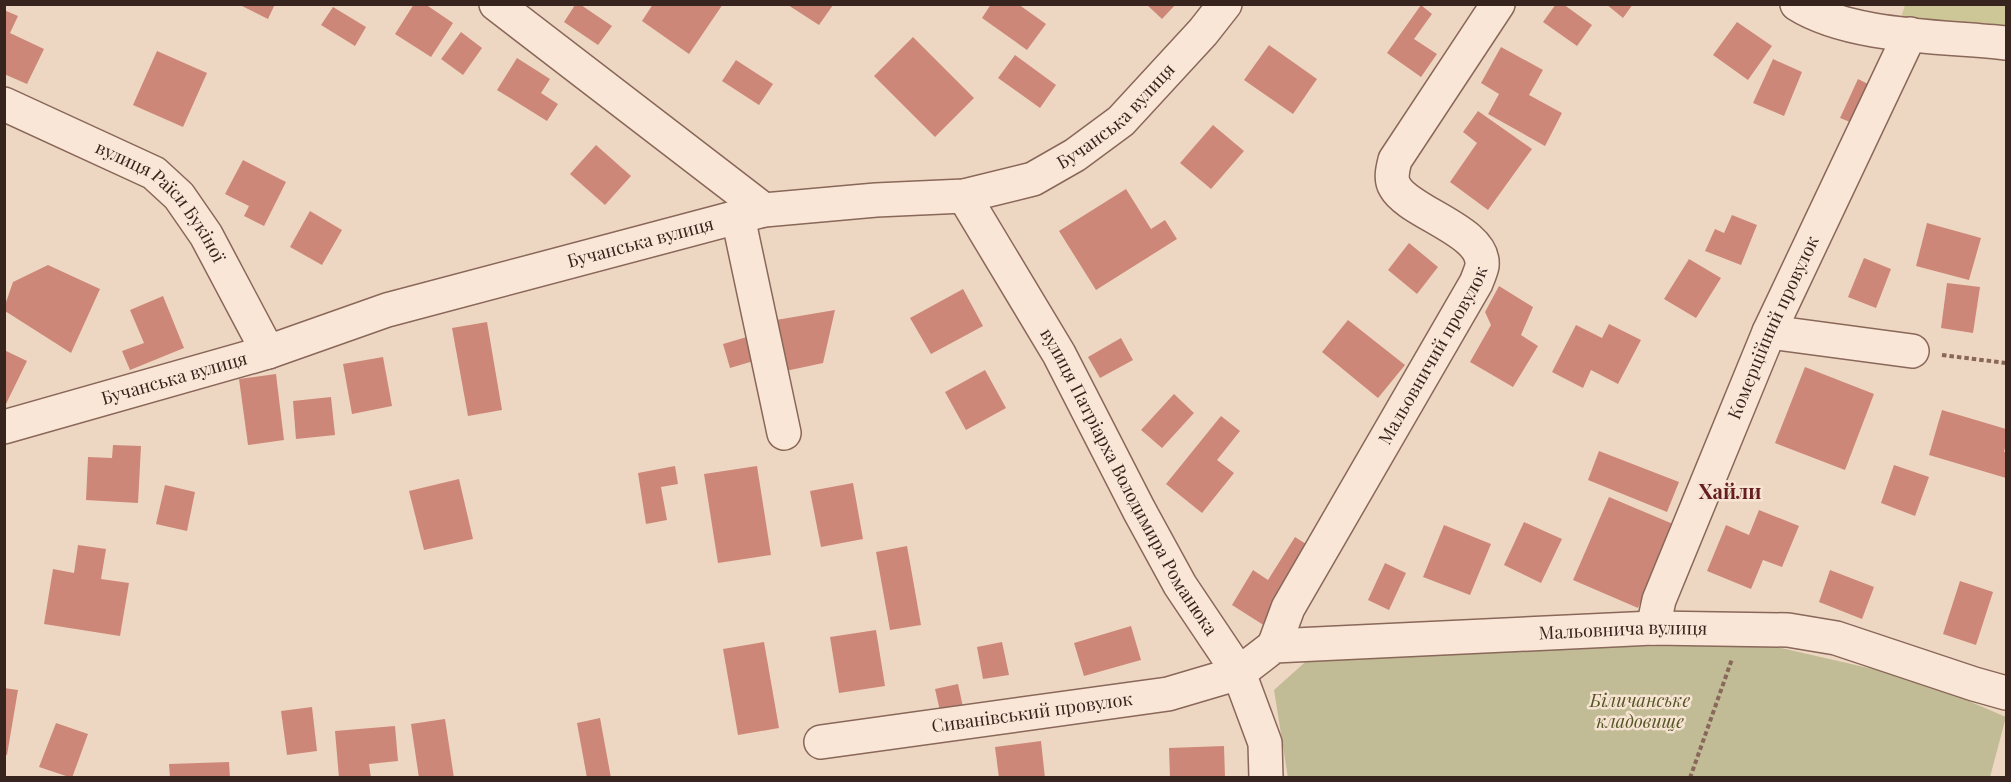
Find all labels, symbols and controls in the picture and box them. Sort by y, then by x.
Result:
street label: Бучанська вулиця [1052,57,1180,174]
street label: вулиця Раїси Букіної [92,135,232,267]
street label: Бучанська вулиця [564,211,717,273]
street label: Комерційний провулок [1721,232,1824,423]
street label: Мальовничий провулок [1372,263,1492,449]
street label: вулиця Патріарха Володимира Романюка [1035,323,1223,640]
street label: Бучанська вулиця [98,345,250,410]
district label: Хайли [1699,477,1761,504]
street label: Мальовнича вулиця [1538,615,1708,644]
street label: Сиванівський провулок [930,686,1134,738]
park label: Біличанське кладовище [1589,688,1690,733]

